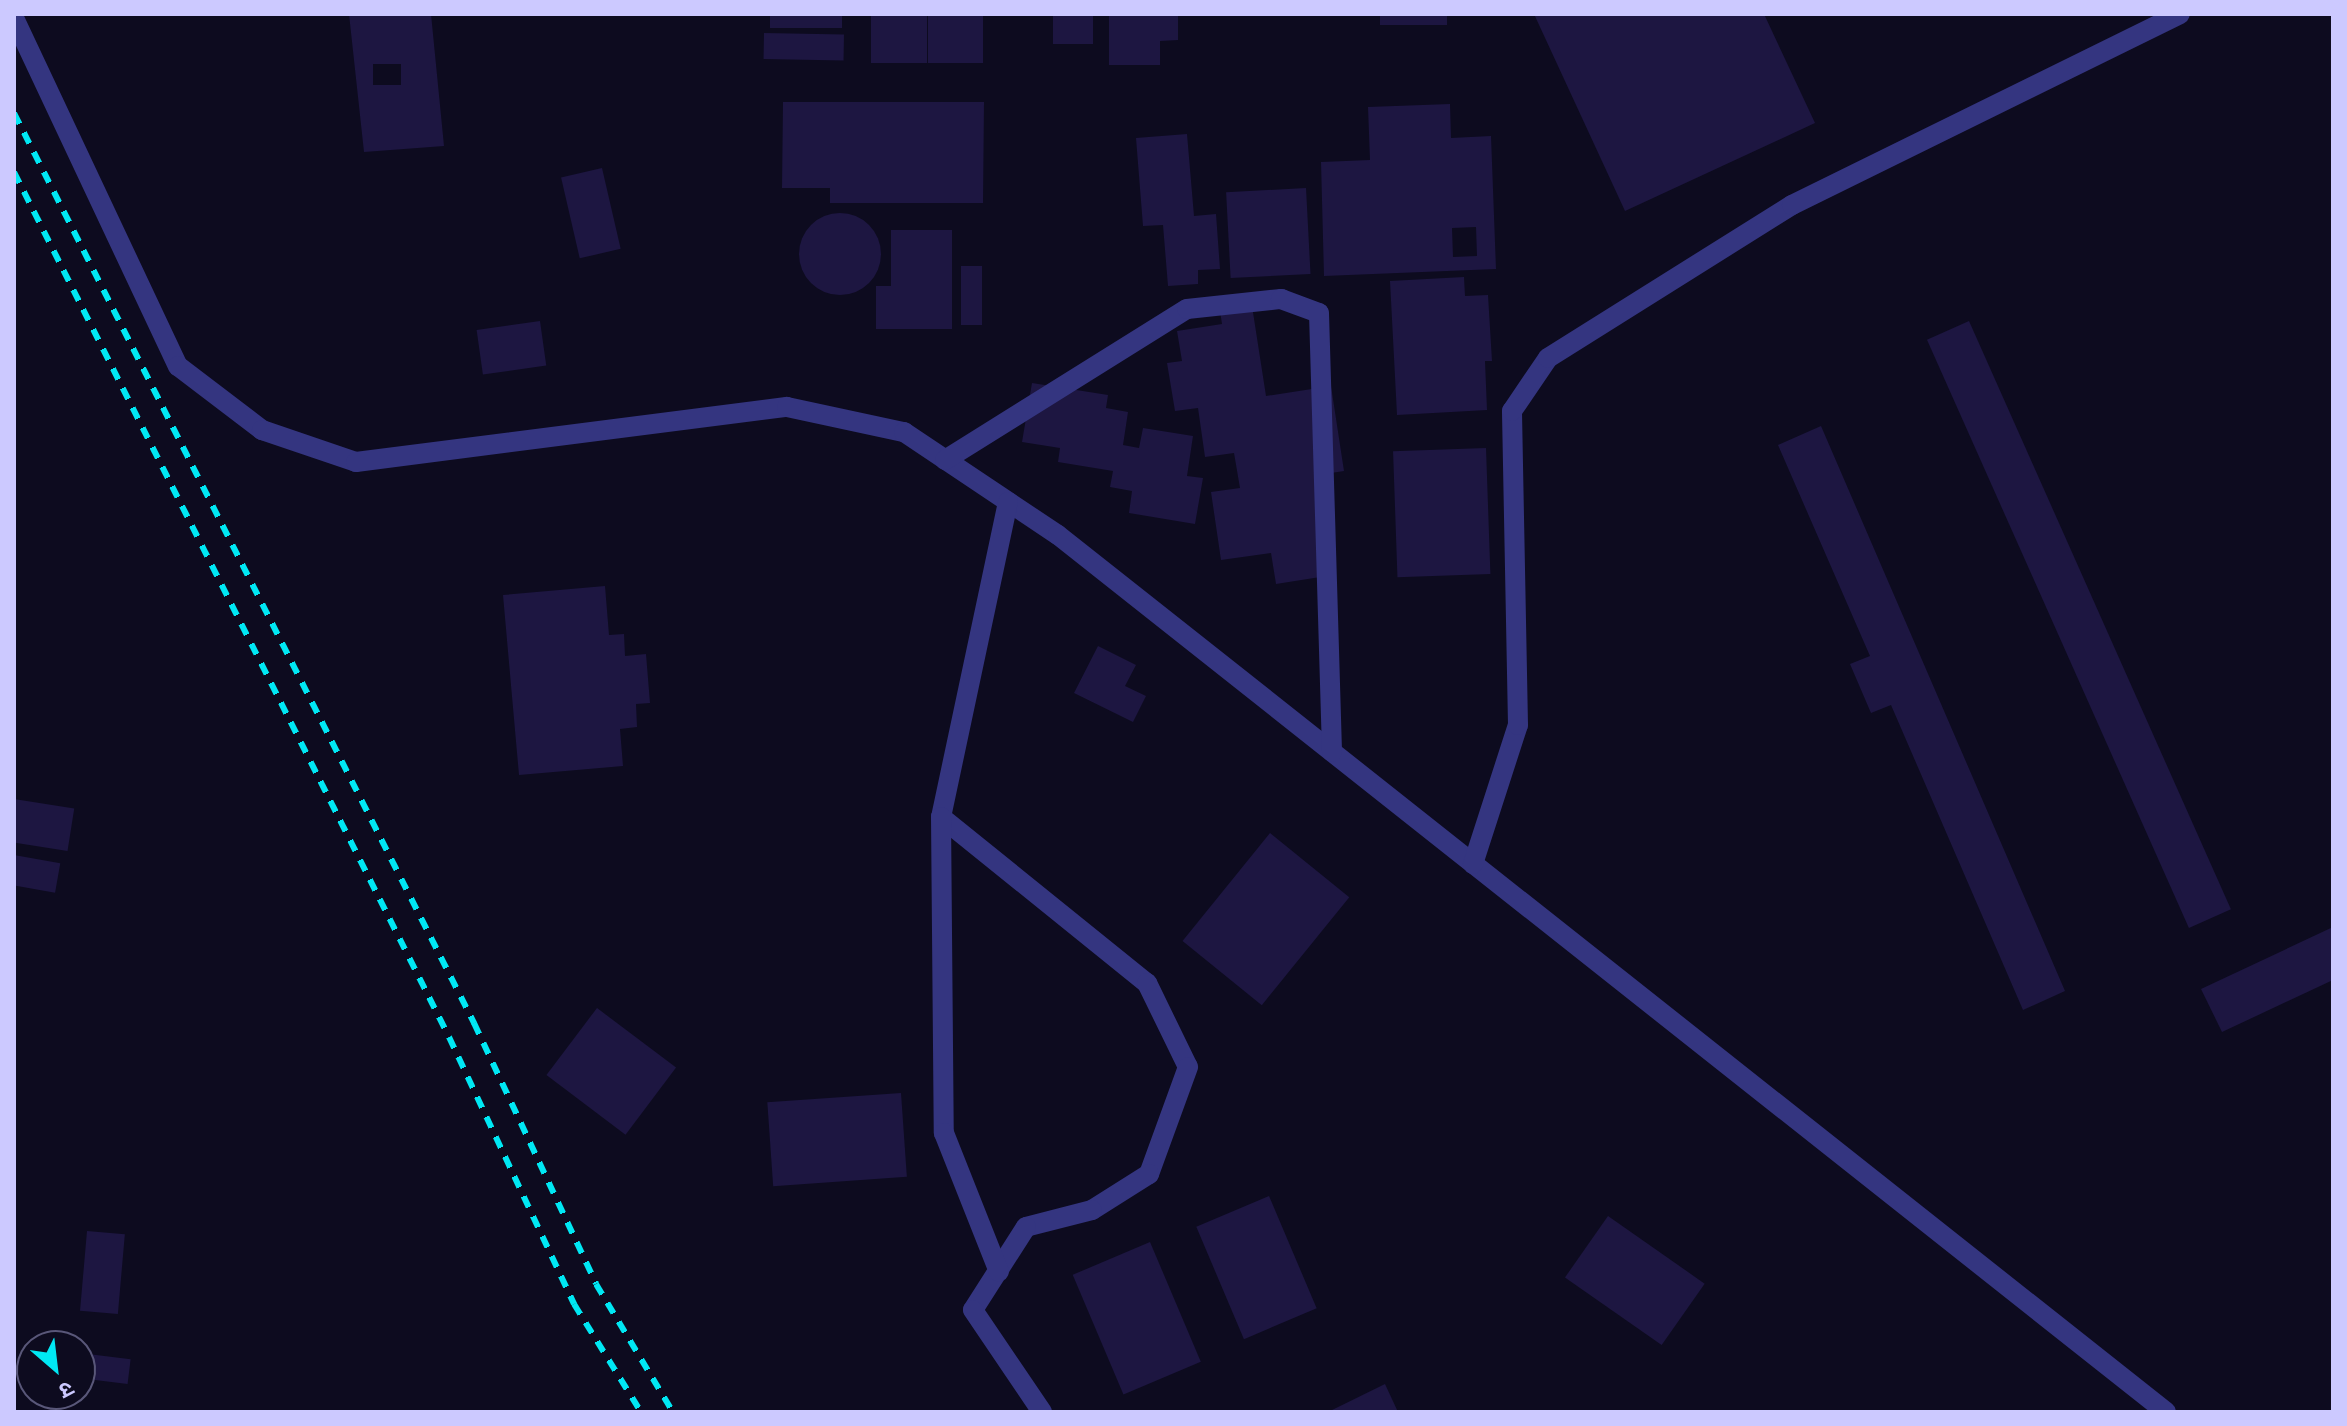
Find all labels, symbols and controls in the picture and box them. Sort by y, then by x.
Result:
north arrow [16,1330,96,1410]
text: उ [53,1372,80,1407]

